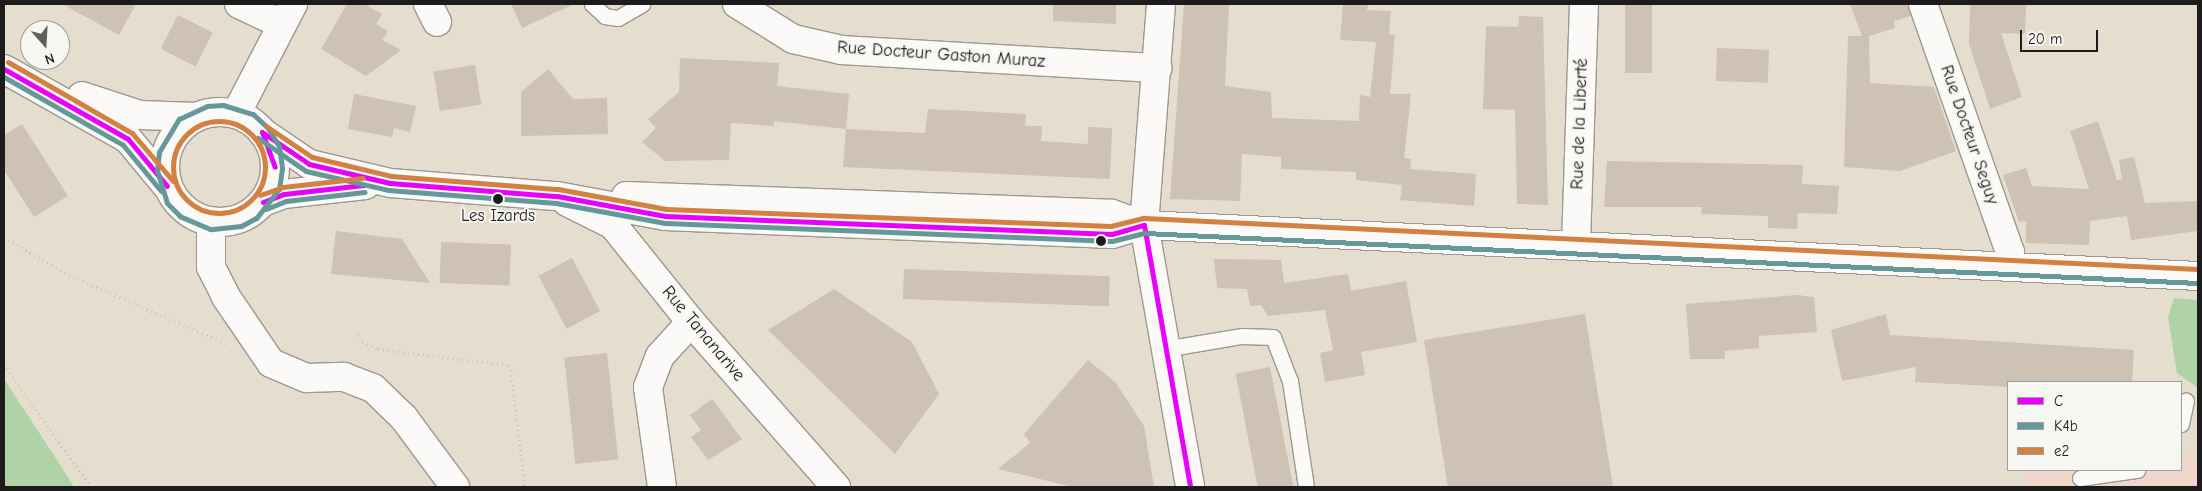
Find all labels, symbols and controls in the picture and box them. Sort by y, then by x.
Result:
north arrow [20,20,70,70]
scale bar [2022,20,2100,52]
text: 20 m [2028,30,2062,48]
street label: Rue Docteur Gaston Muraz [836,37,1046,73]
text: N [43,49,57,68]
street label: Rue de la Liberté [1567,58,1593,190]
street label: Rue Docteur Seguy [1935,62,2003,208]
marker: Les Izards [493,194,503,204]
place label: Les Izards [461,206,535,226]
unlabelled marker [1096,236,1106,246]
street label: Rue Tananarive [657,282,749,386]
legend [2007,381,2182,471]
text: C [2054,392,2063,410]
text: K4b [2054,417,2078,435]
text: e2 [2054,442,2069,460]

